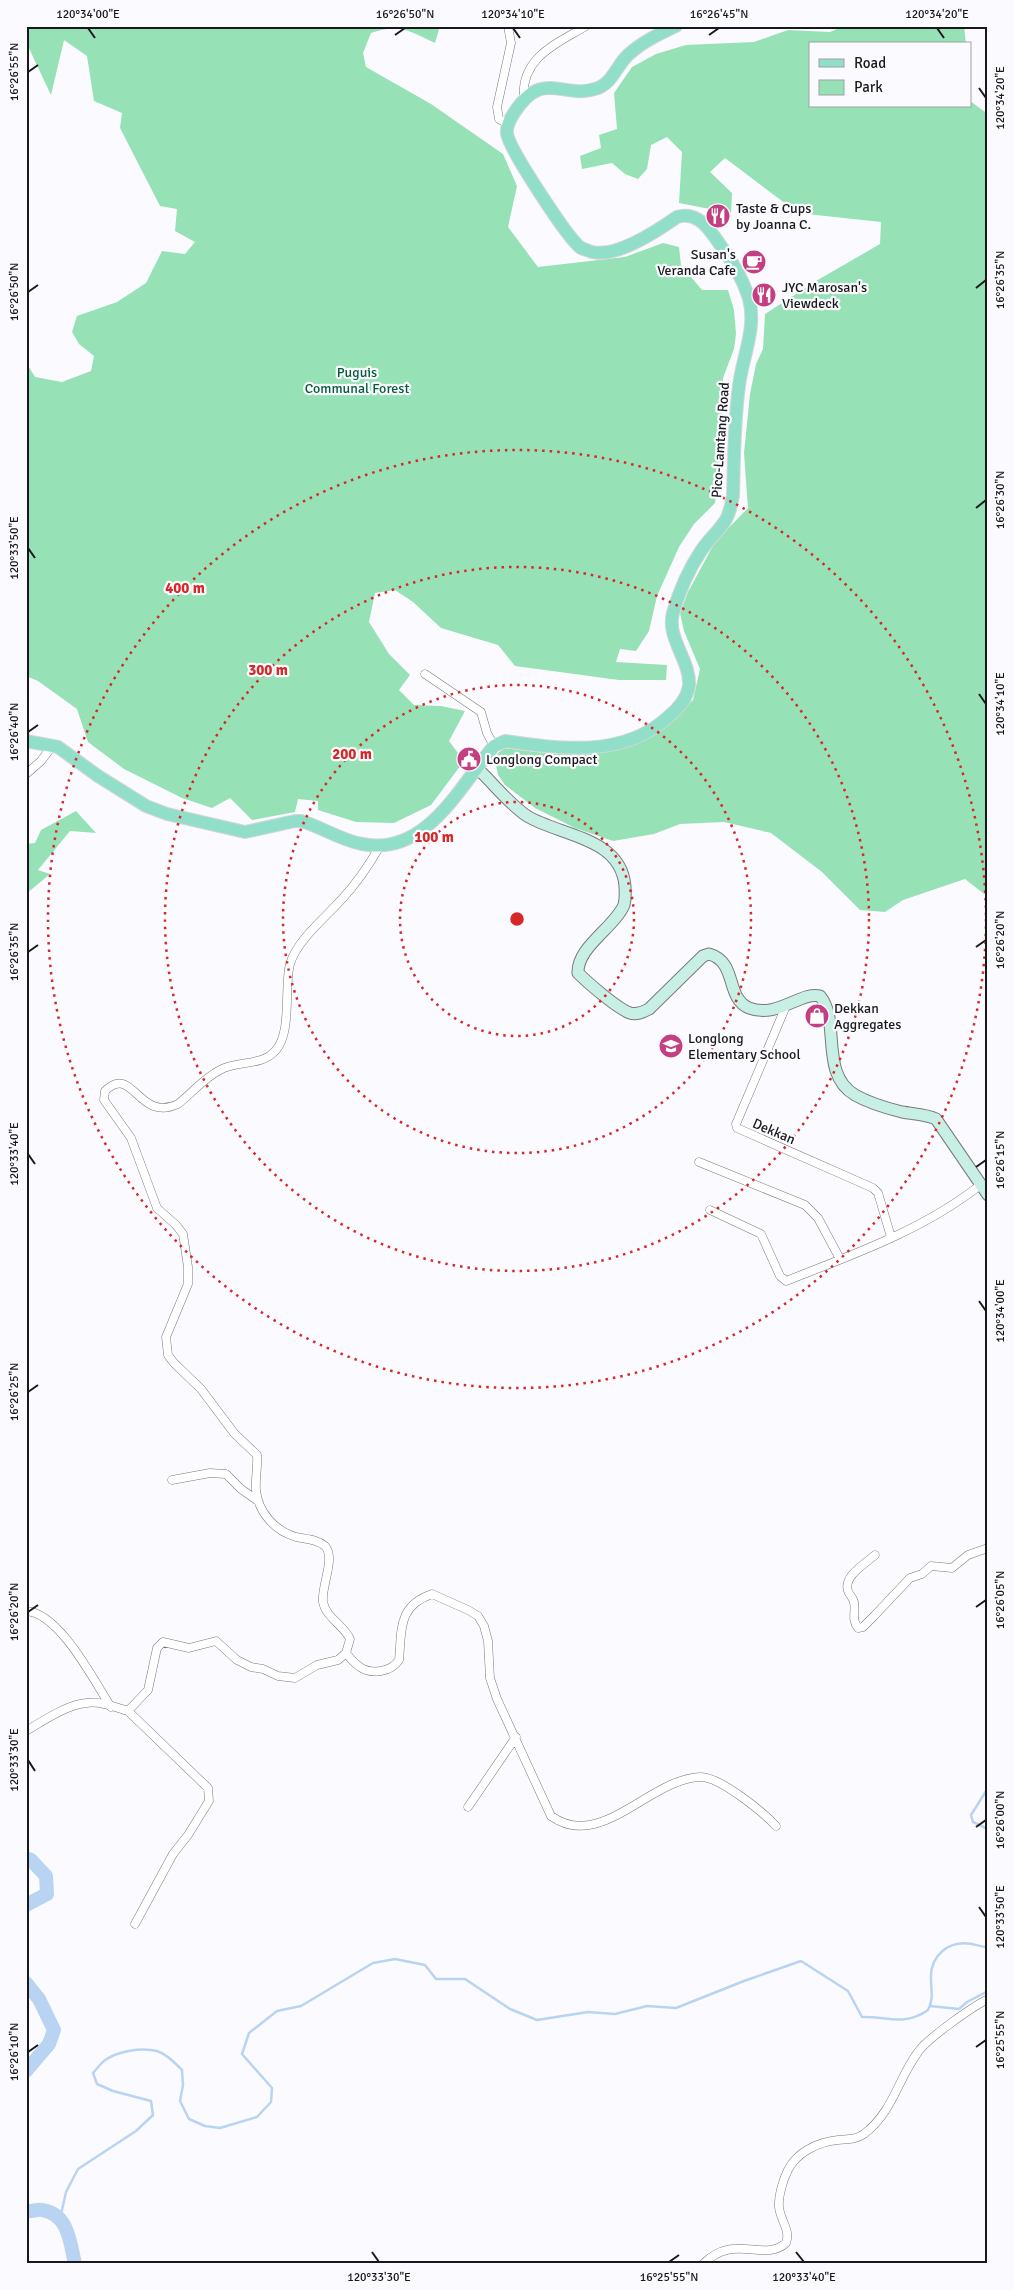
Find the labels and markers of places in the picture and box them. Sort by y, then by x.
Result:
place label: Taste & Cups by Joanna C. [736,200,811,233]
restaurant icon: Taste & Cups by Joanna C. [705,203,731,229]
place label: Susan's Veranda Cafe [657,246,736,279]
cafe icon: Susan's Veranda Cafe [741,249,767,275]
place label: JYC Marosan's Viewdeck [782,279,867,312]
restaurant icon: JYC Marosan's Viewdeck [751,282,777,308]
public building icon: Longlong Compact [456,746,482,772]
place label: Longlong Compact [486,751,597,768]
centre of rings [508,910,526,928]
place label: Dekkan Aggregates [834,1000,901,1033]
shop icon: Dekkan Aggregates [804,1003,830,1029]
place label: Longlong Elementary School [688,1030,801,1063]
school or university icon: Longlong Elementary School [658,1033,684,1059]

